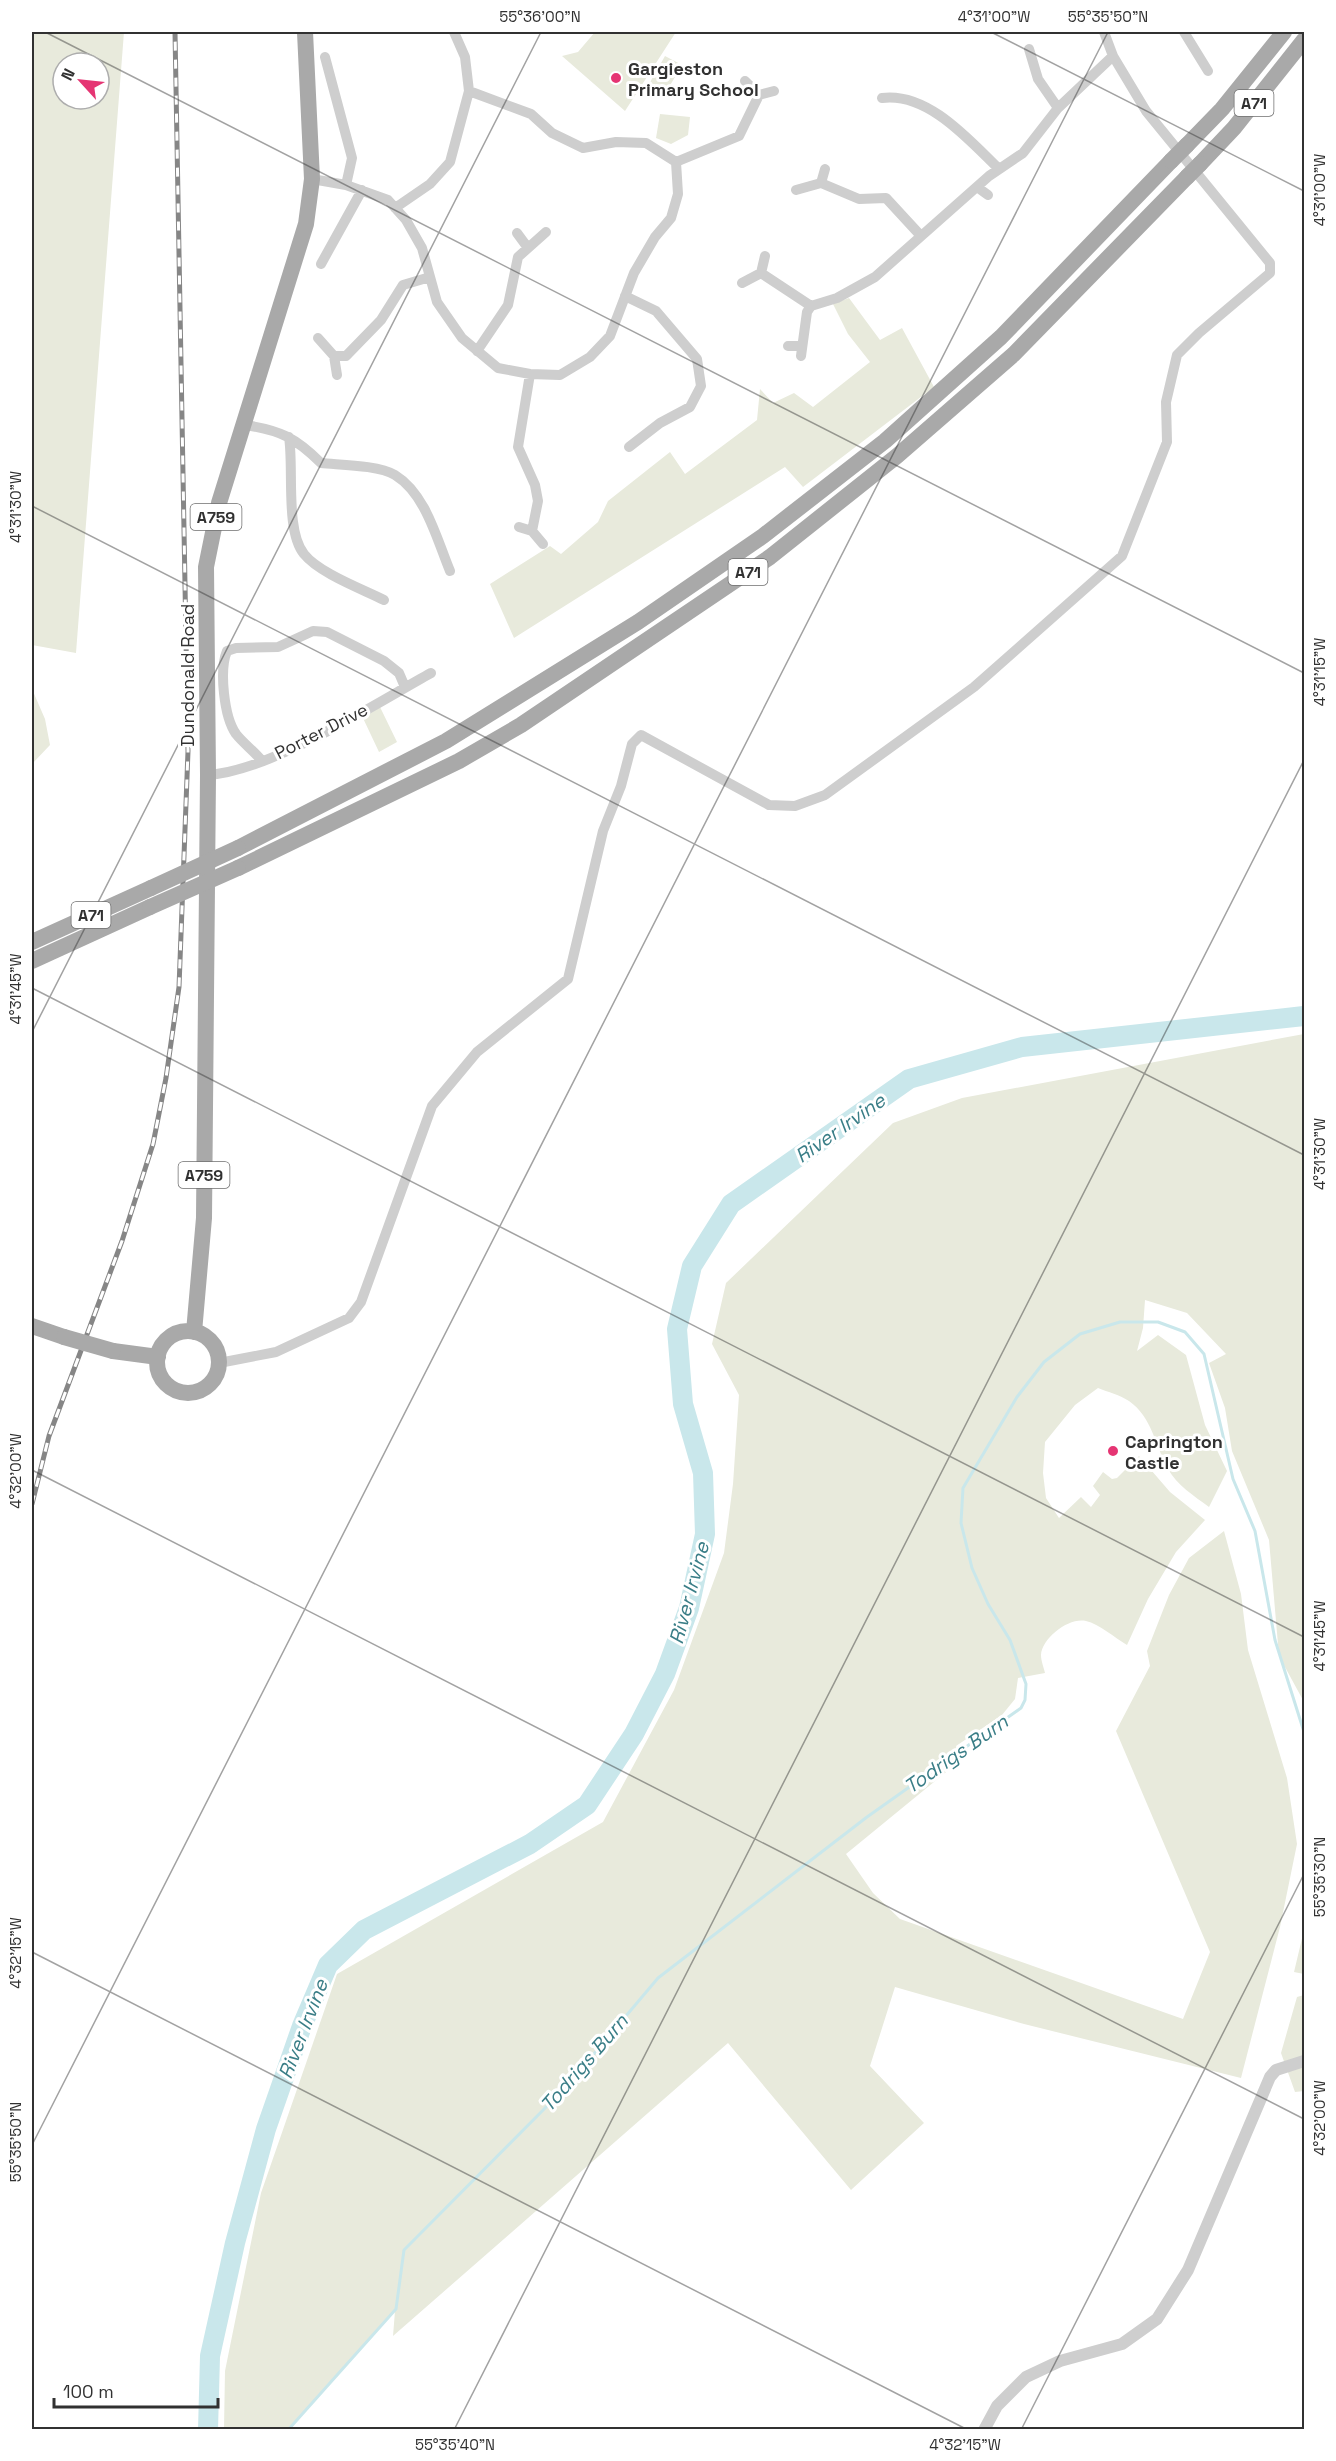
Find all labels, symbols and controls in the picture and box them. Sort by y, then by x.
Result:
text: 55°36'00"N [499,7,581,26]
text: 4°31'00"W [958,7,1030,26]
text: 55°35'50"N [1068,7,1148,26]
north arrow [51,51,111,111]
place label: Gargieston Primary School [628,57,759,101]
text: N [56,65,80,84]
marker: Gargieston Primary School [609,71,623,85]
road number: A71 [1234,90,1274,116]
text: 4°31'00"W [1310,154,1329,226]
text: 4°31'30"W [6,471,25,543]
road number: A759 [190,504,242,530]
road number: A71 [728,559,768,585]
street label: Dundonald Road [176,604,199,746]
text: 4°31'15"W [1310,638,1329,706]
street label: Porter Drive [271,698,371,764]
road number: A71 [72,902,110,928]
text: 4°31'45"W [6,953,25,1025]
water label: River Irvine [790,1087,891,1169]
text: 4°31'30"W [1310,1118,1329,1190]
road number: A759 [178,1162,230,1188]
place label: Caprington Castle [1125,1430,1223,1474]
text: 4°32'00"W [6,1433,25,1509]
marker: Caprington Castle [1106,1444,1120,1458]
water label: River Irvine [663,1538,715,1647]
text: 4°31'45"W [1310,1600,1329,1672]
water label: Todrigs Burn [899,1708,1014,1799]
text: 55°35'30"N [1310,1837,1329,1917]
text: 4°32'15"W [6,1917,25,1989]
water label: River Irvine [272,1974,334,2082]
water label: Todrigs Burn [534,2008,634,2117]
text: 4°32'00"W [1310,2080,1329,2156]
text: 55°35'50"N [6,2102,25,2182]
scale bar [54,2371,218,2409]
text: 100 m [63,2380,114,2403]
text: 55°35'40"N [415,2435,495,2454]
text: 4°32'15"W [929,2435,1001,2454]

